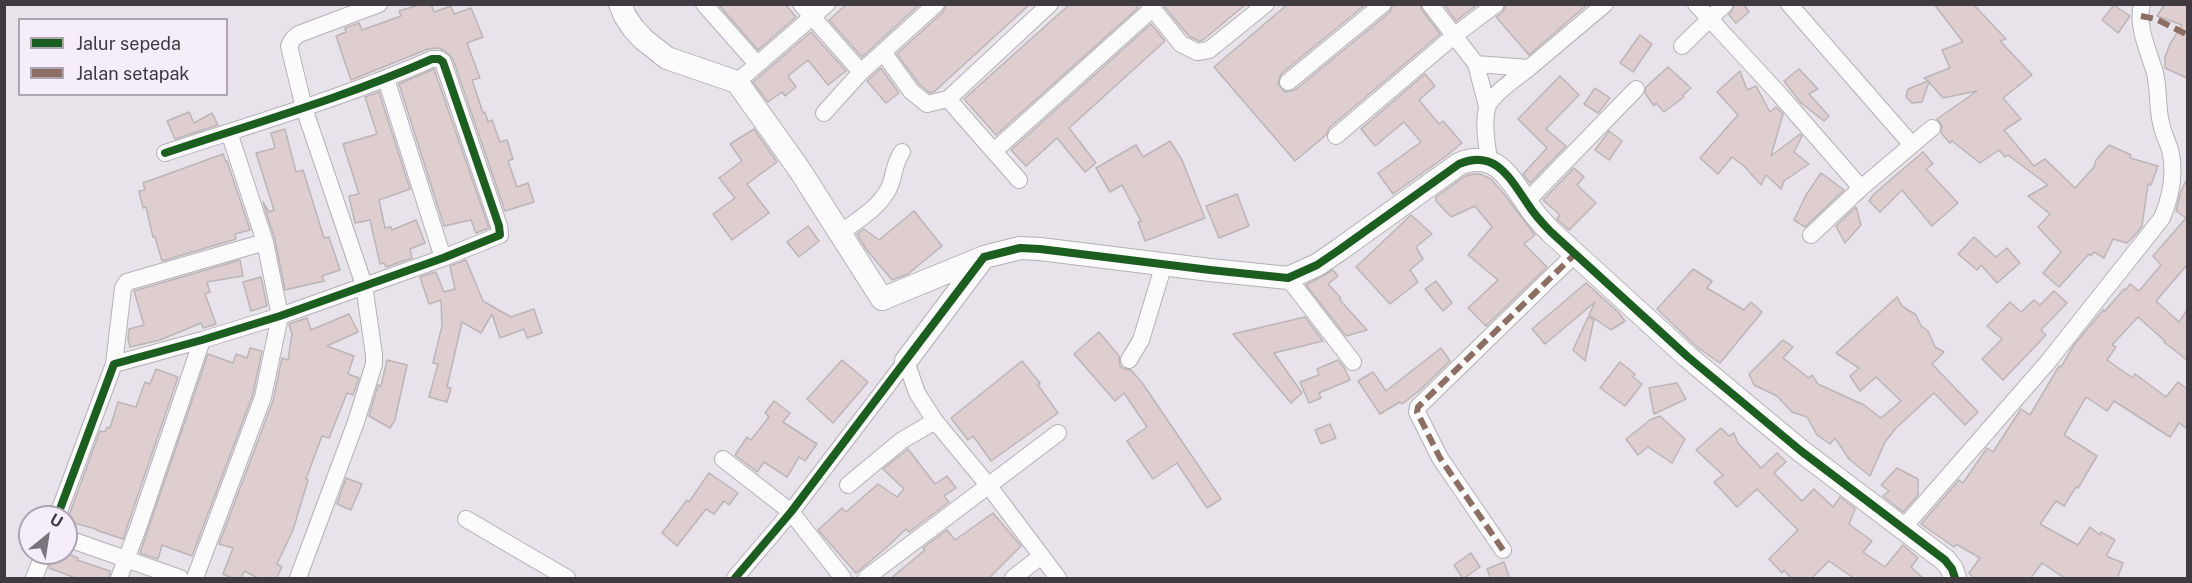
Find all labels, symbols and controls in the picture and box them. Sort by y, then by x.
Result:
legend [18,18,228,96]
text: Jalur sepeda [76,33,181,54]
text: Jalan setapak [76,63,189,84]
north arrow [18,505,78,565]
text: U [46,510,66,532]

